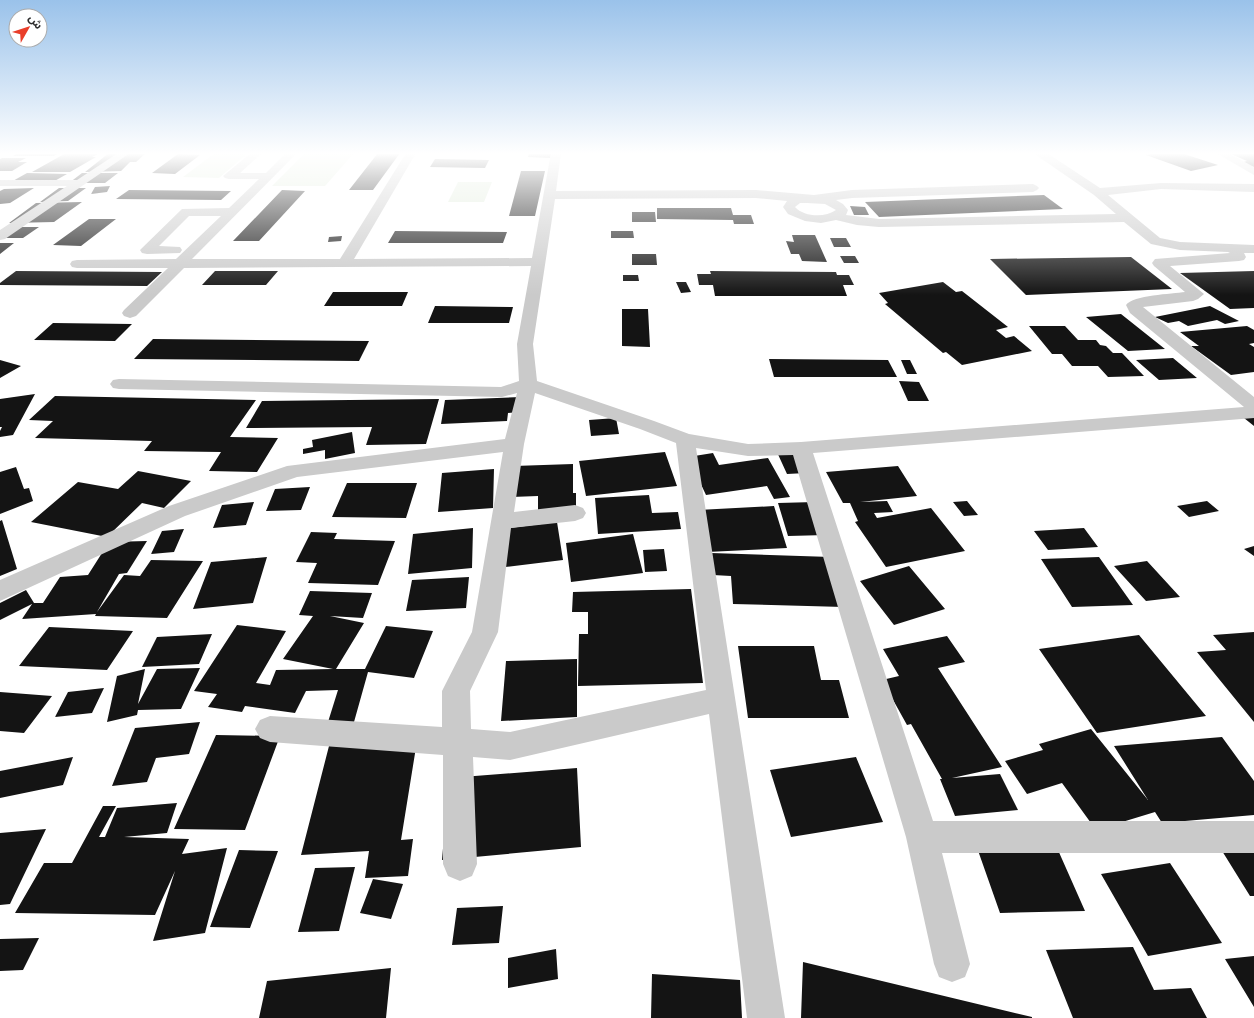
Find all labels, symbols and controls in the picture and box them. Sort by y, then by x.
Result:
north arrow [8,8,48,48]
text: ش [25,11,47,33]

